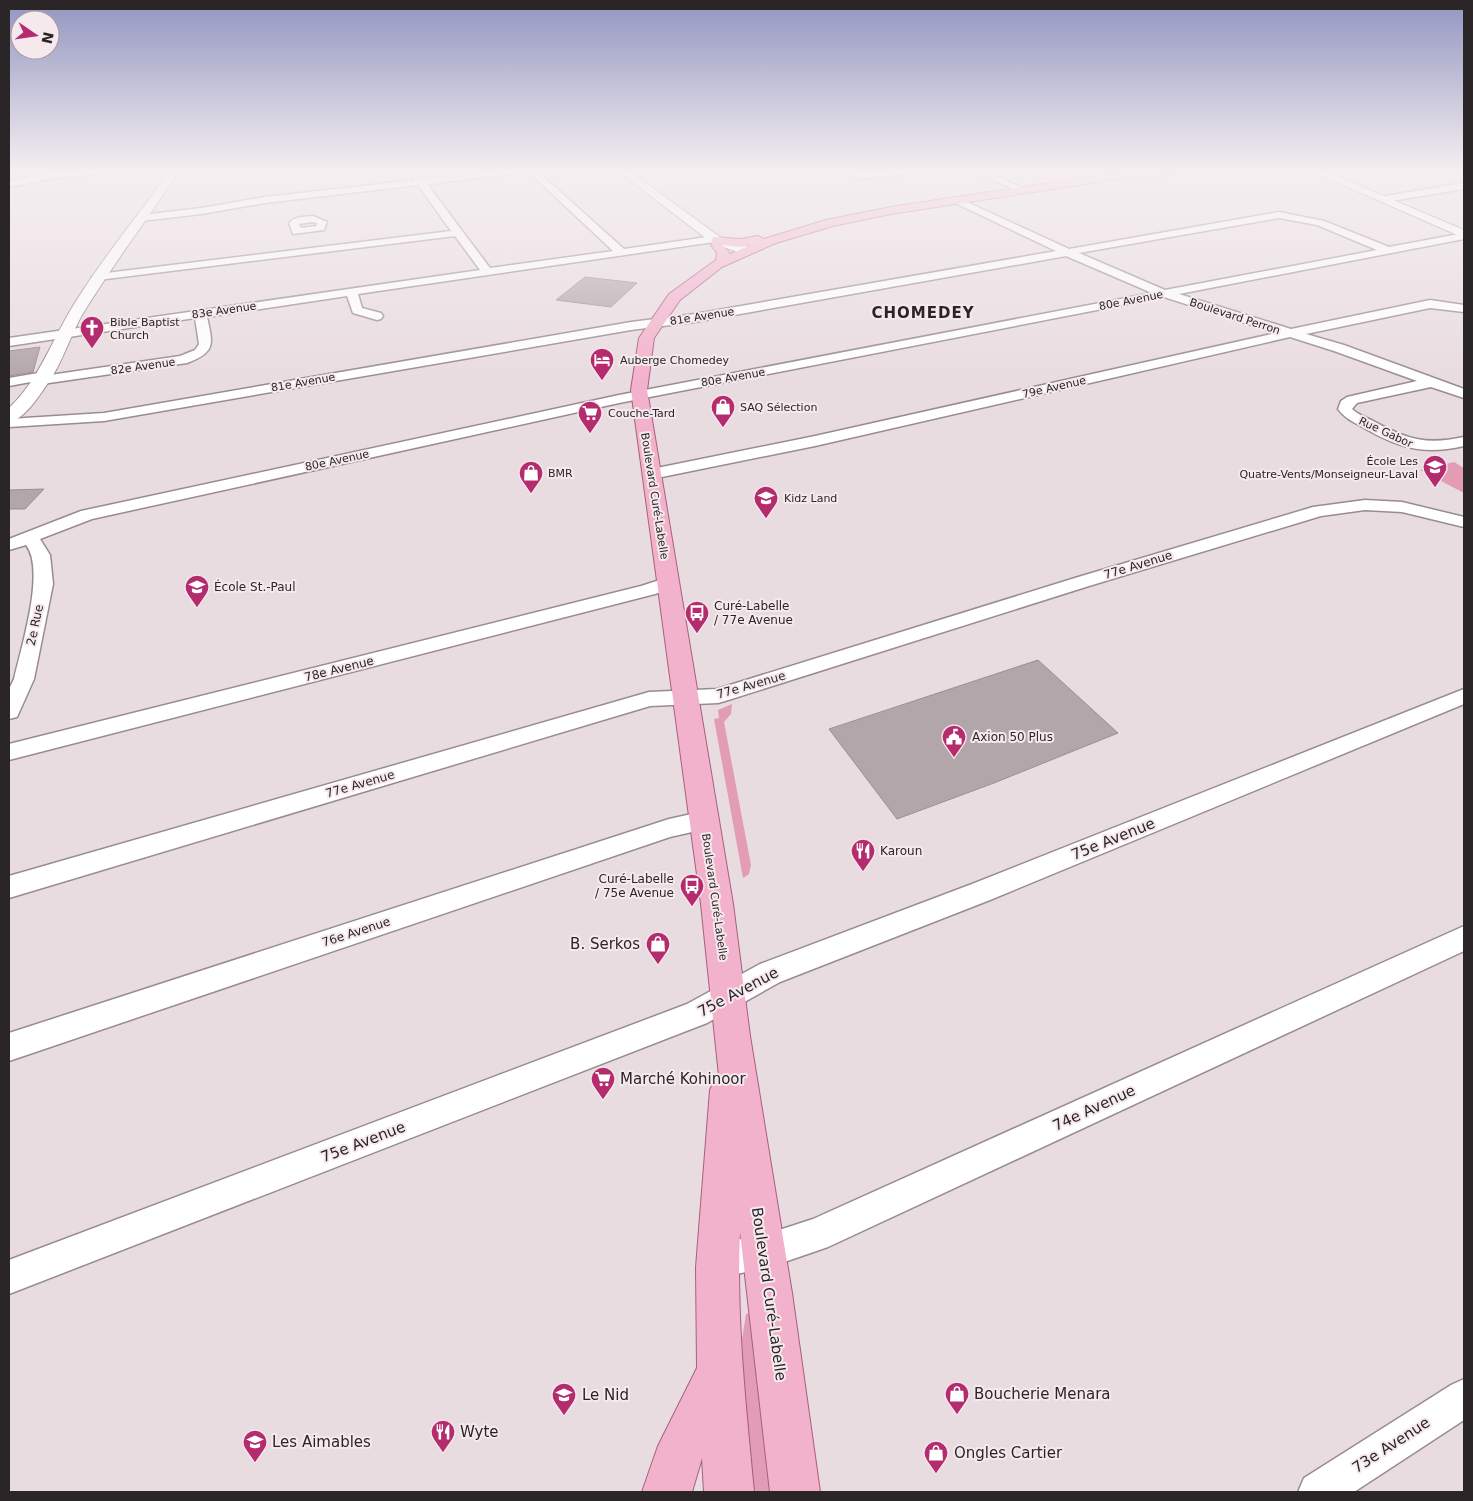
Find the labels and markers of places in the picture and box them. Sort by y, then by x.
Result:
church icon: Bible Baptist Church [79,315,105,349]
place label: Bible Baptist Church [110,316,180,342]
hotel icon: Auberge Chomedey [589,347,615,381]
place label: Auberge Chomedey [620,354,729,367]
shop icon: SAQ Sélection [710,394,736,428]
supermarket icon: Couche-Tard [577,400,603,434]
place label: SAQ Sélection [740,401,817,414]
place label: Couche-Tard [608,407,675,420]
school or university icon: École Les Quatre-Vents/Monseigneur-Laval [1422,454,1448,488]
place label: École Les Quatre-Vents/Monseigneur-Laval [1239,455,1418,481]
shop icon: BMR [518,460,544,494]
place label: BMR [548,467,573,480]
school or university icon: Kidz Land [753,485,779,519]
place label: Kidz Land [784,492,837,505]
school or university icon: École St.-Paul [184,574,210,608]
place label: École St.-Paul [214,579,296,594]
place label: Curé-Labelle / 77e Avenue [714,599,793,627]
bus stop icon: Curé-Labelle / 77e Avenue [684,600,710,634]
public building icon: Axion 50 Plus [941,724,967,758]
place label: Axion 50 Plus [972,730,1053,744]
restaurant icon: Karoun [850,838,876,872]
place label: Karoun [880,844,922,858]
place label: Curé-Labelle / 75e Avenue [595,872,674,900]
bus stop icon: Curé-Labelle / 75e Avenue [679,873,705,907]
shop icon: B. Serkos [645,931,671,965]
place label: B. Serkos [570,935,640,953]
supermarket icon: Marché Kohinoor [590,1066,616,1100]
place label: Marché Kohinoor [620,1070,747,1088]
shop icon: Boucherie Menara [944,1381,970,1415]
school or university icon: Le Nid [551,1382,577,1416]
place label: Boucherie Menara [974,1385,1111,1403]
place label: Le Nid [582,1386,629,1404]
restaurant icon: Wyte [430,1419,456,1453]
place label: Wyte [460,1423,499,1441]
school or university icon: Les Aimables [242,1429,268,1463]
place label: Les Aimables [272,1433,371,1451]
shop icon: Ongles Cartier [923,1440,949,1474]
place label: Ongles Cartier [954,1444,1063,1462]

